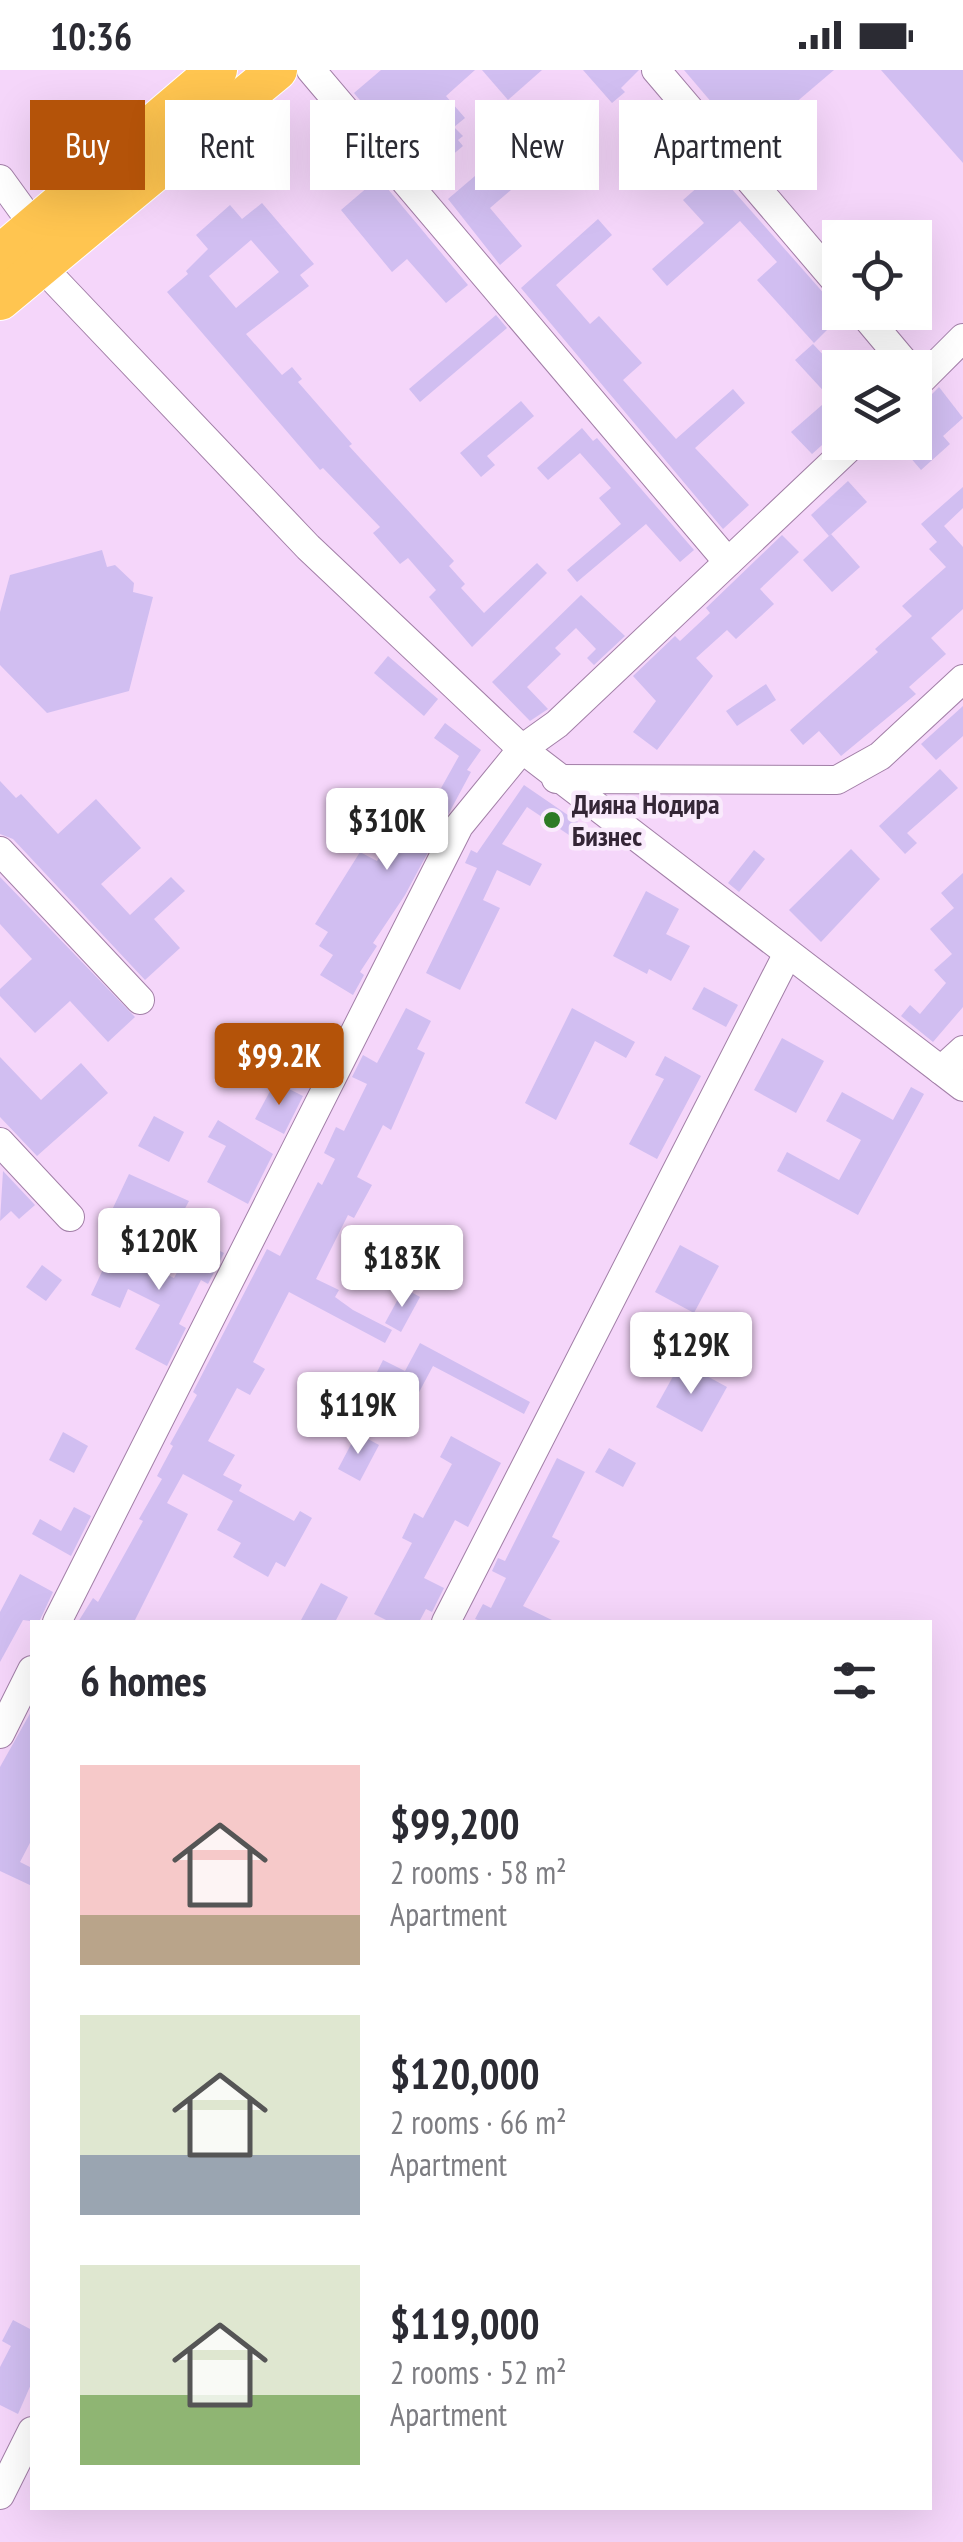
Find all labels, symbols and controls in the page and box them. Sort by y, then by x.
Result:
text: 10:36 [50,11,132,60]
chip: Buy [30,100,145,190]
chip: Rent [165,100,290,190]
chip: Filters [310,100,455,190]
chip: New [475,100,599,190]
chip: Apartment [619,100,817,190]
map controls [822,220,932,460]
button: locate [822,220,932,330]
button: layers [822,350,932,460]
place label: Дияна Нодира Бизнес [572,785,720,854]
pin: $310K [317,788,457,873]
text: $310K [348,799,426,841]
marker: Дияна Нодира Бизнес [541,809,563,831]
pin: $99.2K [198,1023,360,1108]
text: $99.2K [237,1034,321,1076]
pin: $120K [89,1208,229,1293]
text: $120K [120,1219,198,1261]
pin: $183K [332,1225,472,1310]
text: $183K [363,1236,441,1278]
pin: $129K [621,1312,761,1397]
text: $129K [652,1323,730,1365]
pin: $119K [288,1372,428,1457]
text: $119K [319,1383,397,1425]
text: 6 homes [80,1653,207,1708]
icon: filters [827,1653,882,1708]
text: $99,200 [390,1796,520,1851]
icon: home [160,1805,280,1925]
text: 2 rooms · 58 m² [390,1851,567,1893]
text: Apartment [390,1893,507,1935]
text: $120,000 [390,2046,540,2101]
icon: home [160,2055,280,2175]
text: 2 rooms · 66 m² [390,2101,567,2143]
text: Apartment [390,2143,507,2185]
text: $119,000 [390,2296,540,2351]
icon: home [160,2305,280,2425]
text: 2 rooms · 52 m² [390,2351,567,2393]
text: Apartment [390,2393,507,2435]

